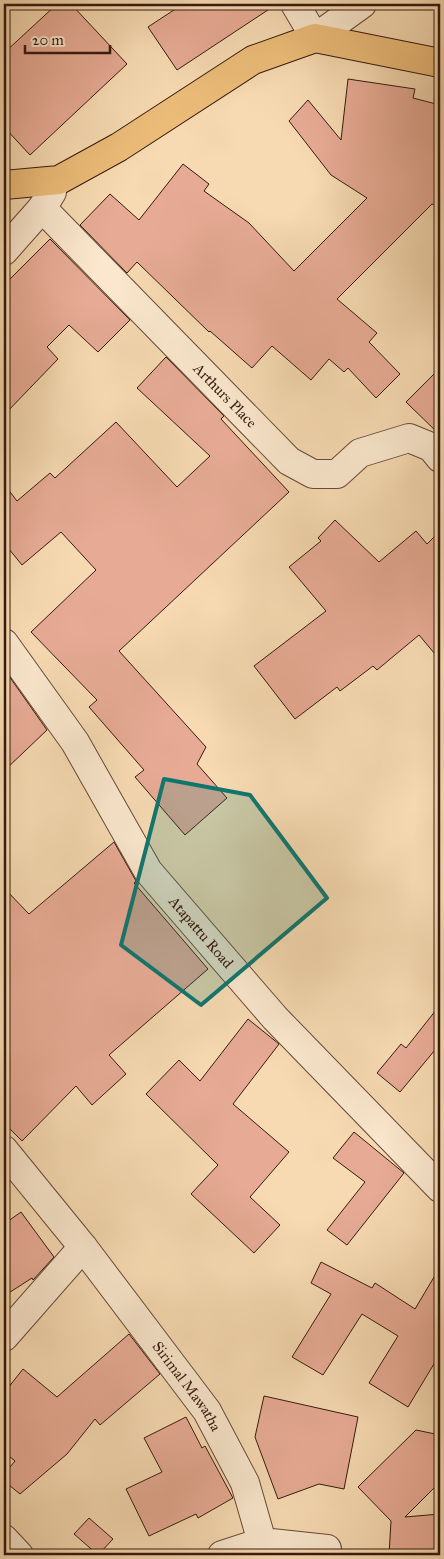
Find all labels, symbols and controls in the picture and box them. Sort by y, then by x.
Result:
scale bar [25,22,110,54]
text: 20 m [32,31,64,49]
street label: Arthurs Place [189,359,261,432]
street label: Atapattu Road [164,892,237,972]
street label: Sirimal Mawatha [149,1338,225,1435]

